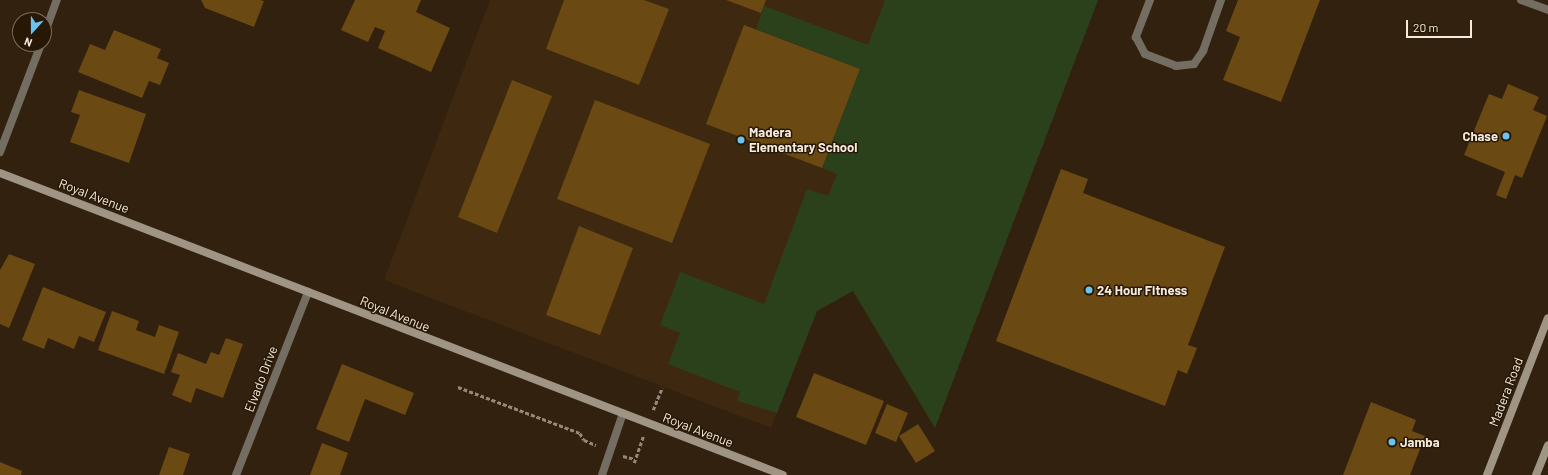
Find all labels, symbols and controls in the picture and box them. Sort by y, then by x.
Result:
north arrow [12,12,52,52]
scale bar [1408,12,1474,38]
text: 20 m [1413,20,1439,34]
text: N [22,35,34,50]
place label: Madera Elementary School [749,125,857,156]
place label: Chase [1462,128,1498,144]
marker: Chase [1501,131,1511,141]
marker: Madera Elementary School [736,135,746,145]
street label: Royal Avenue [57,175,131,217]
place label: 24 Hour Fitness [1097,282,1187,298]
marker: 24 Hour Fitness [1084,285,1094,295]
street label: Royal Avenue [358,293,432,335]
street label: Elvado Drive [241,344,281,414]
street label: Madera Road [1486,355,1526,429]
street label: Royal Avenue [661,409,735,451]
place label: Jamba [1400,434,1440,450]
marker: Jamba [1387,437,1397,447]

